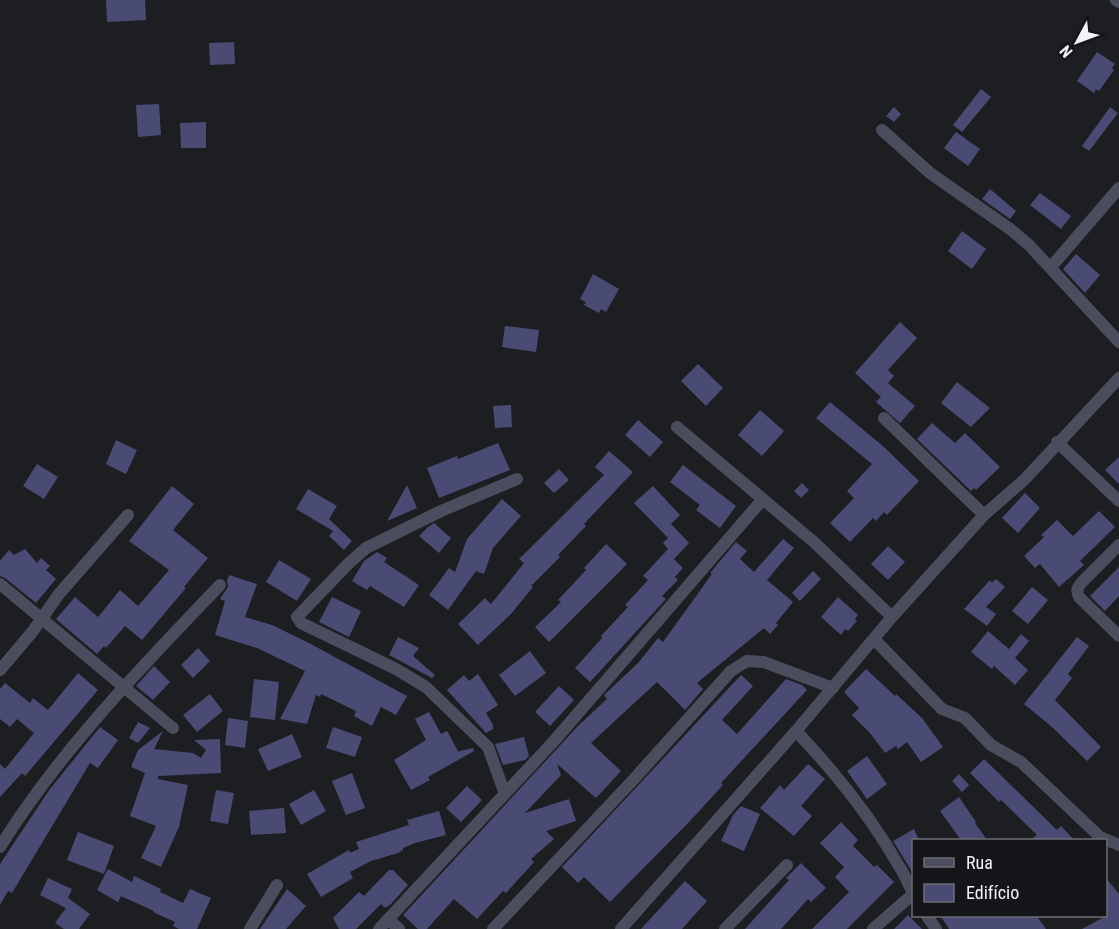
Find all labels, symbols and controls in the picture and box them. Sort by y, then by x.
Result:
north arrow [1047,12,1107,72]
text: N [1056,42,1076,61]
legend [912,839,1107,917]
text: Rua [966,852,993,873]
text: Edifício [966,882,1019,903]

